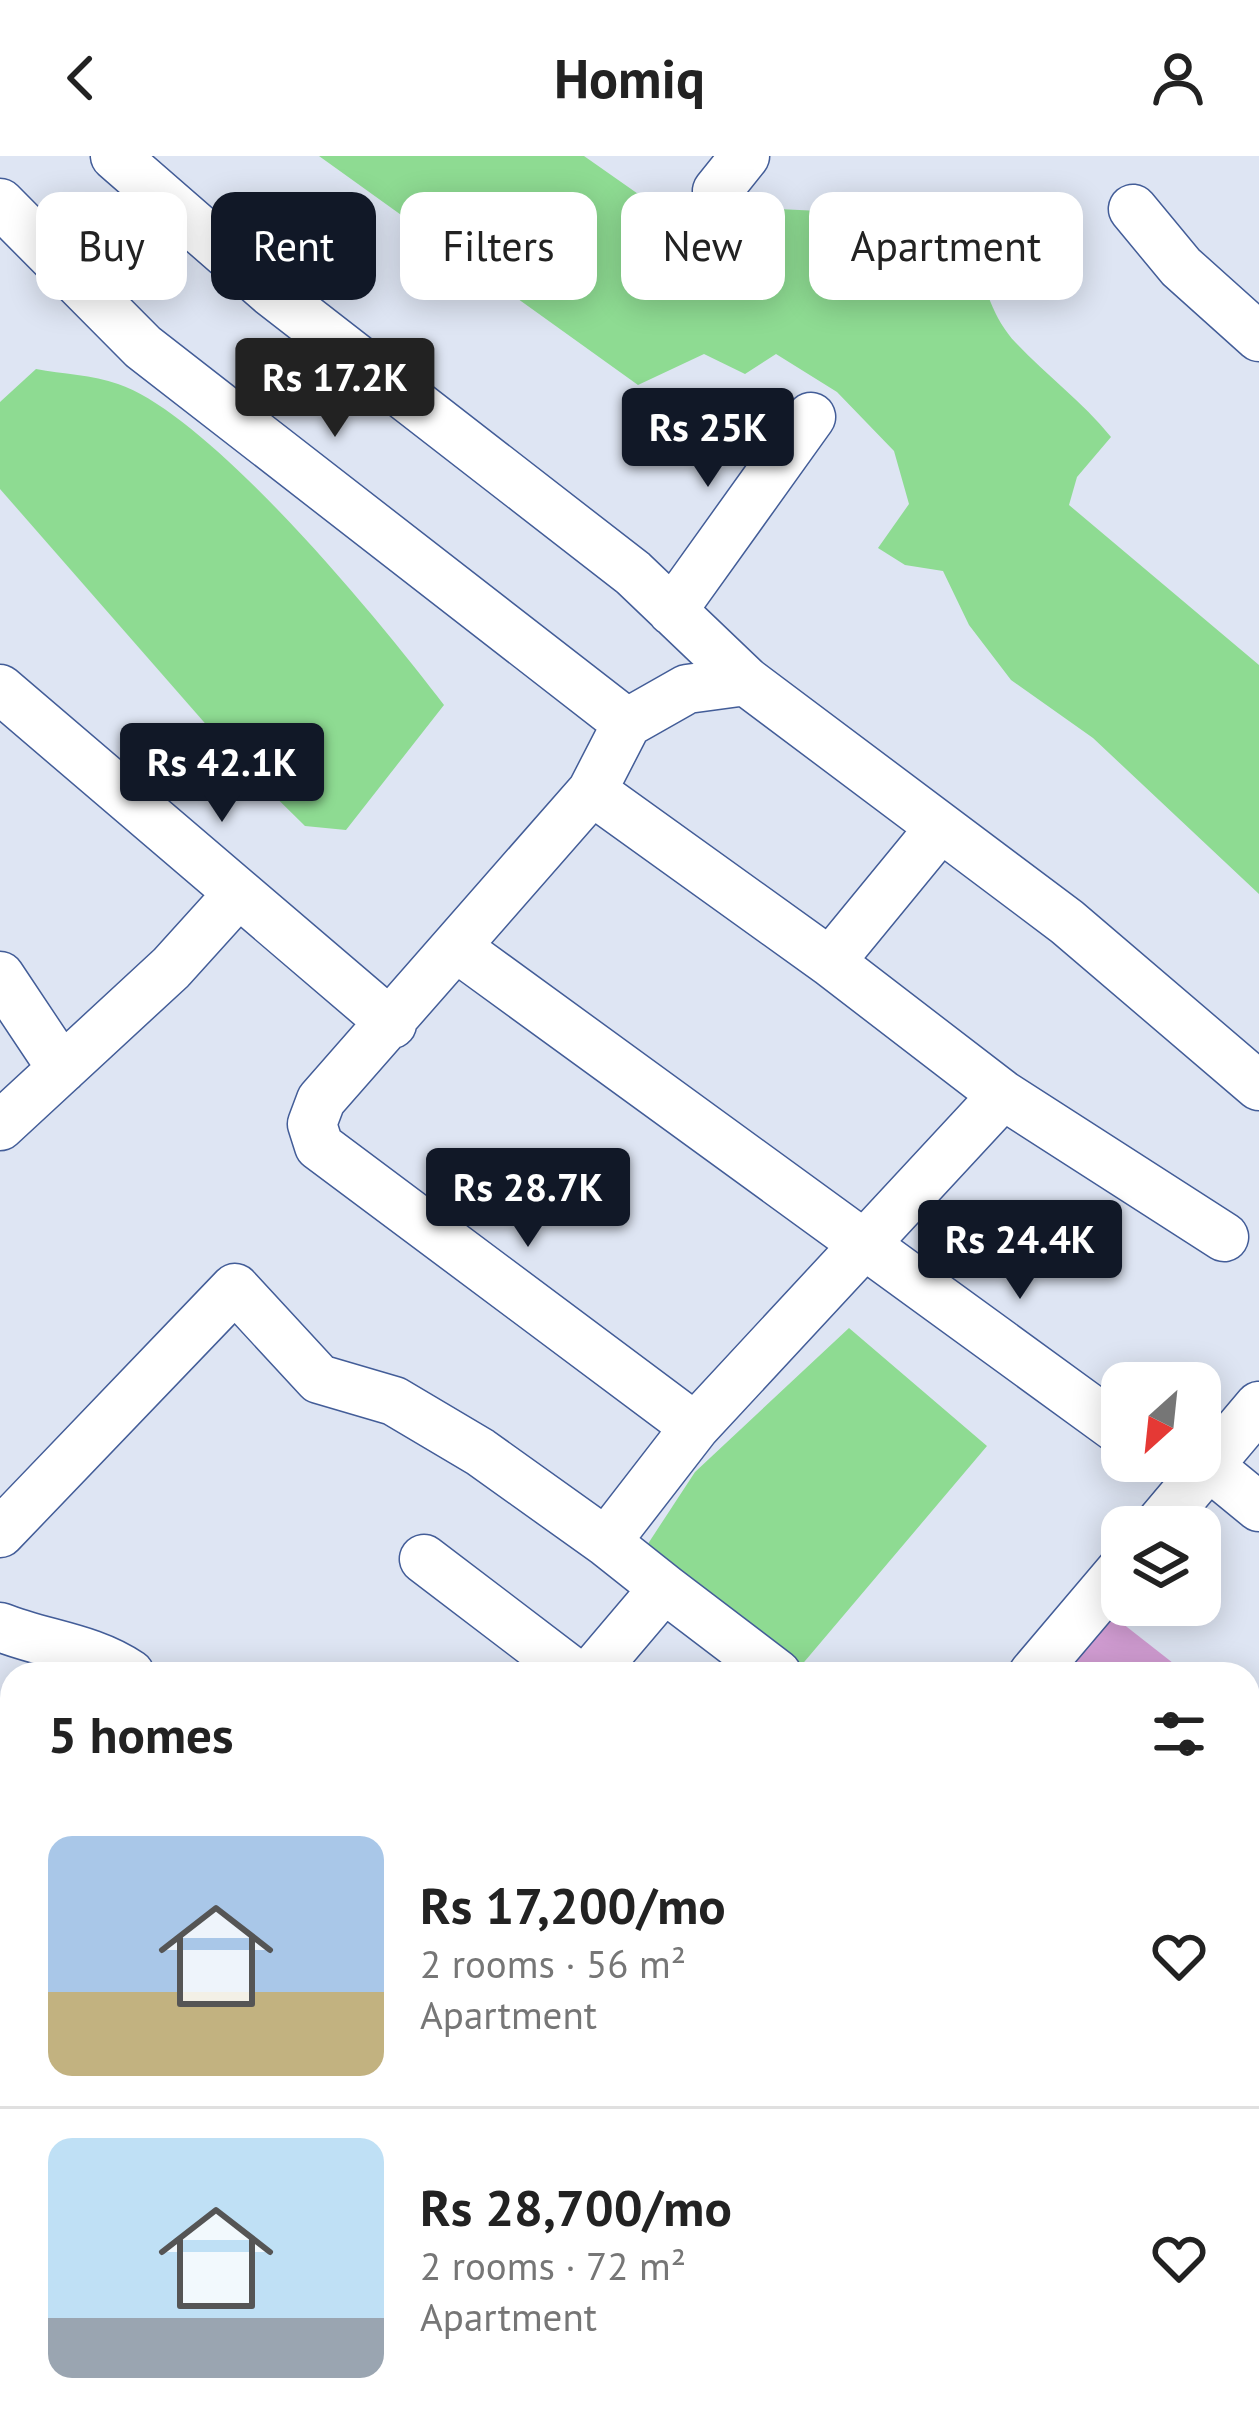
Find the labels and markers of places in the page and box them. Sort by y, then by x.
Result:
pin: Rs 17.2K [211,338,459,440]
pin: Rs 25K [610,388,806,490]
pin: Rs 42.1K [98,723,346,825]
pin: Rs 28.7K [404,1148,652,1250]
pin: Rs 24.4K [896,1200,1144,1302]

